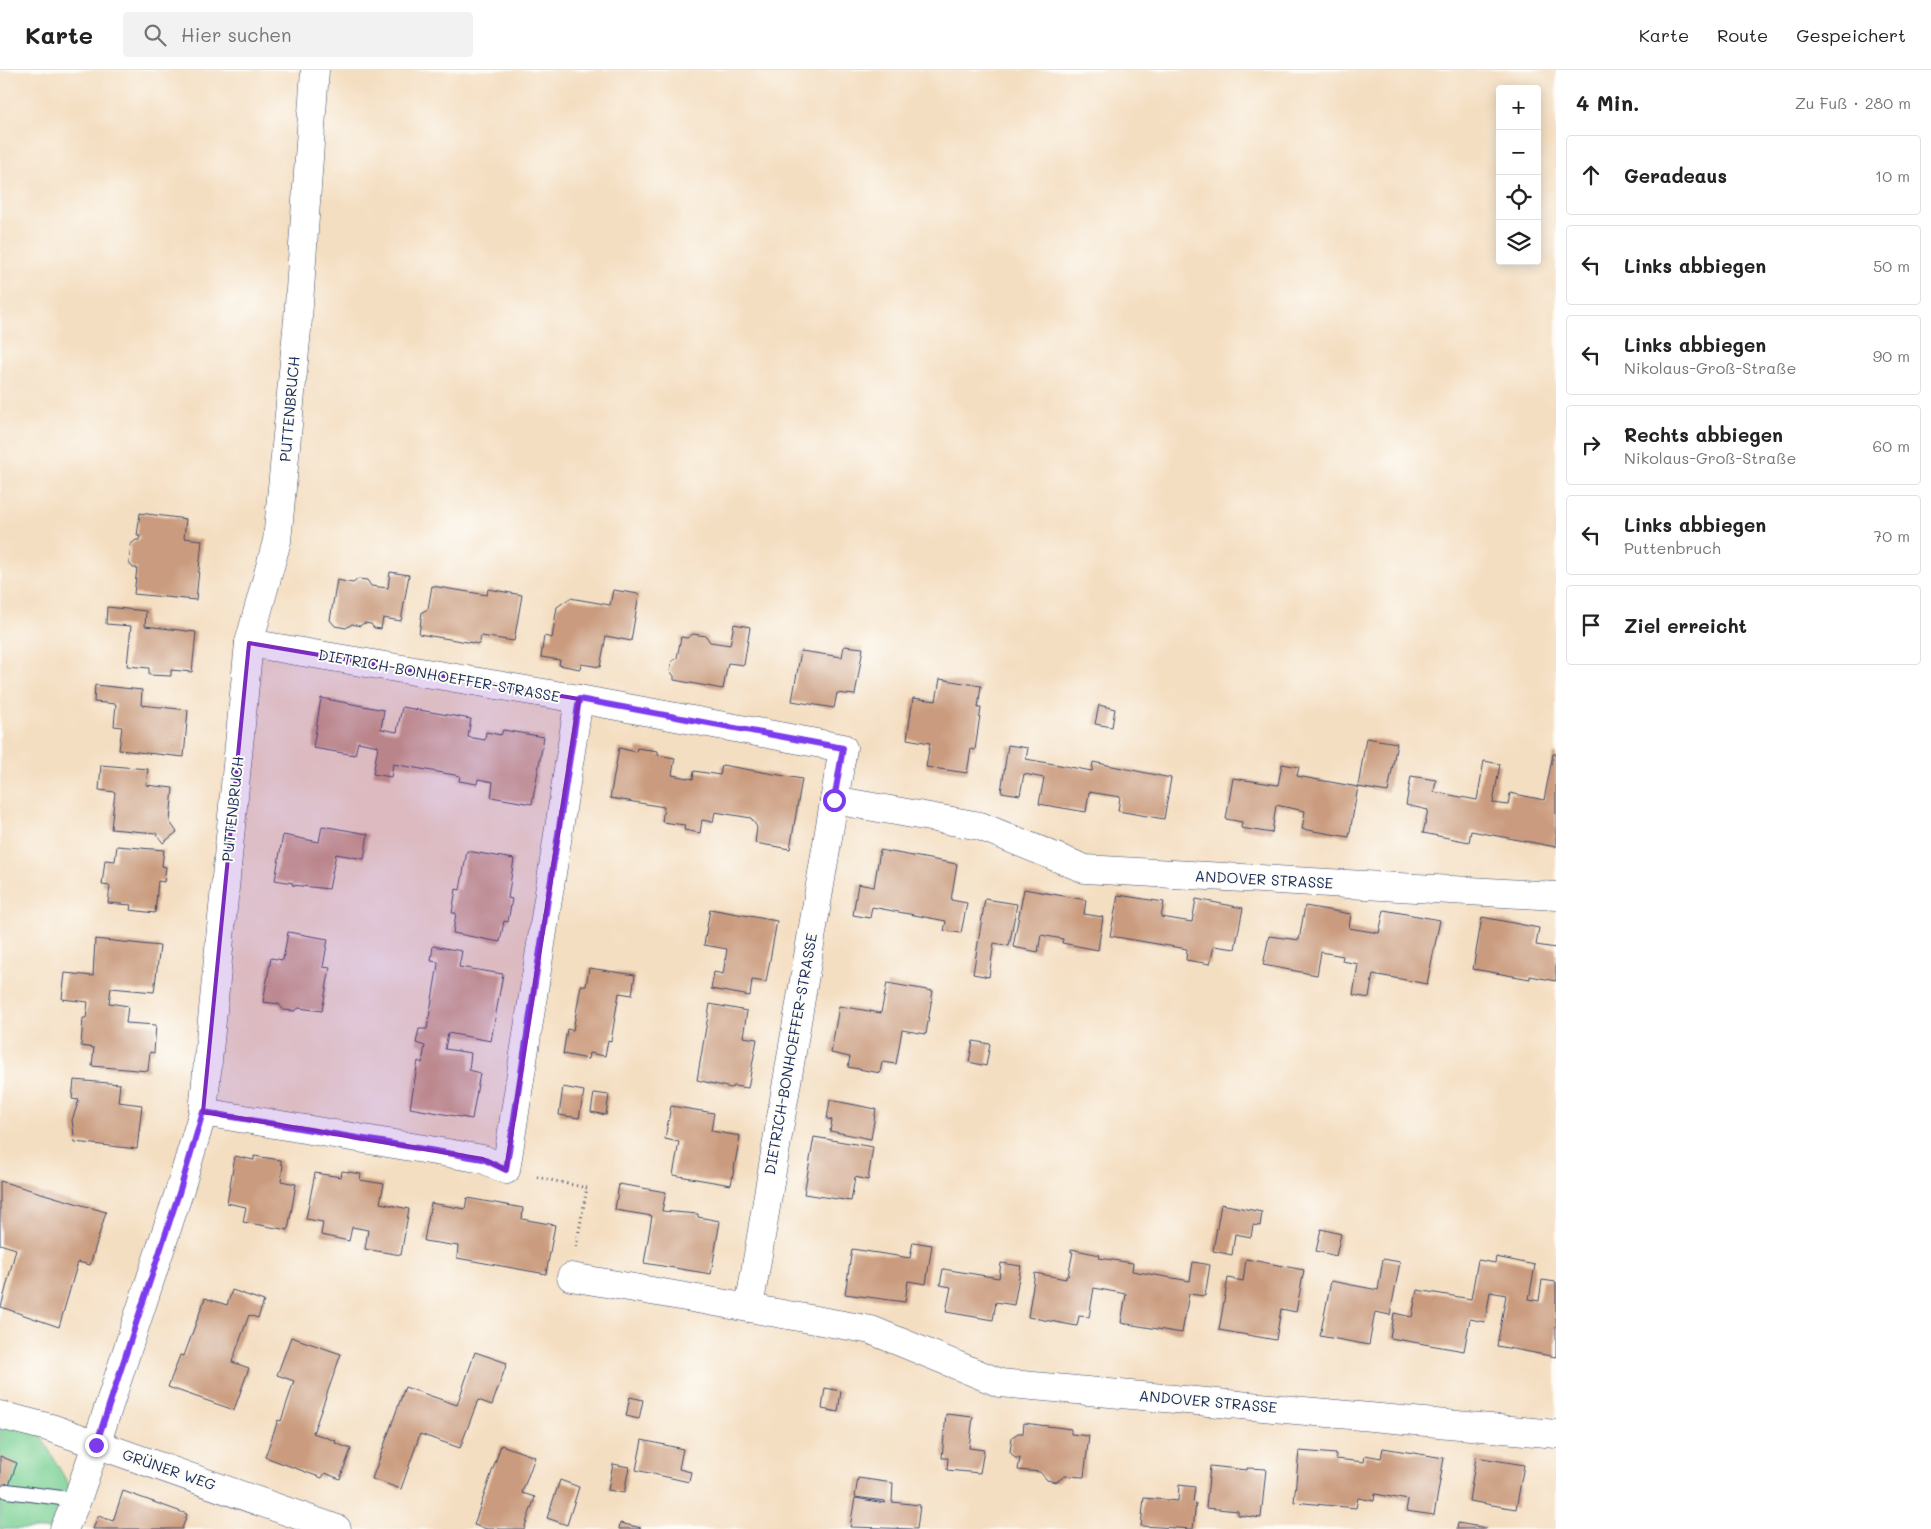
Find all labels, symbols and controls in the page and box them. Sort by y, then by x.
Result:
search box [123,12,473,57]
text: Karte [25,19,93,50]
icon: search [141,21,169,49]
text: Hier suchen [181,22,292,47]
text: Karte [1639,23,1689,47]
text: Route [1717,23,1768,47]
text: Gespeichert [1796,23,1906,47]
map controls [1496,85,1541,265]
button: + [1496,85,1541,130]
text: 4 Min. [1576,89,1639,116]
text: Zu Fuß · 280 m [1795,92,1911,113]
button: − [1496,130,1541,175]
icon: ahead [1577,161,1605,189]
text: Geradeaus [1624,163,1727,188]
text: 10 m [1875,165,1910,186]
button: locate [1496,175,1541,220]
button: layers [1496,220,1541,265]
icon: left [1577,251,1605,279]
text: Links abbiegen [1624,253,1766,278]
text: 50 m [1873,255,1910,276]
text: Links abbiegen [1624,332,1766,357]
icon: left [1577,341,1605,369]
text: 90 m [1873,345,1910,366]
street label: PUTTENBRUCH [274,355,304,463]
text: Nikolaus-Groß-Straße [1624,357,1796,378]
text: Rechts abbiegen [1624,422,1783,447]
icon: right [1577,431,1605,459]
text: 60 m [1873,435,1910,456]
text: Nikolaus-Groß-Straße [1624,447,1796,468]
text: Links abbiegen [1624,512,1766,537]
icon: left [1577,521,1605,549]
text: 70 m [1873,525,1910,546]
text: Puttenbruch [1624,537,1721,558]
icon: arrive [1577,611,1605,639]
text: Ziel erreicht [1624,613,1747,638]
street label: DIETRICH-BONHOEFFER-STRASSE [317,644,562,706]
street label: PUTTENBRUCH [217,755,247,863]
route start [823,789,846,812]
street label: ANDOVER STRASSE [1194,865,1334,893]
street label: DIETRICH-BONHOEFFER-STRASSE [759,931,821,1176]
street label: ANDOVER STRASSE [1138,1385,1278,1417]
route end [85,1434,108,1457]
street label: GRÜNER WEG [120,1444,219,1494]

